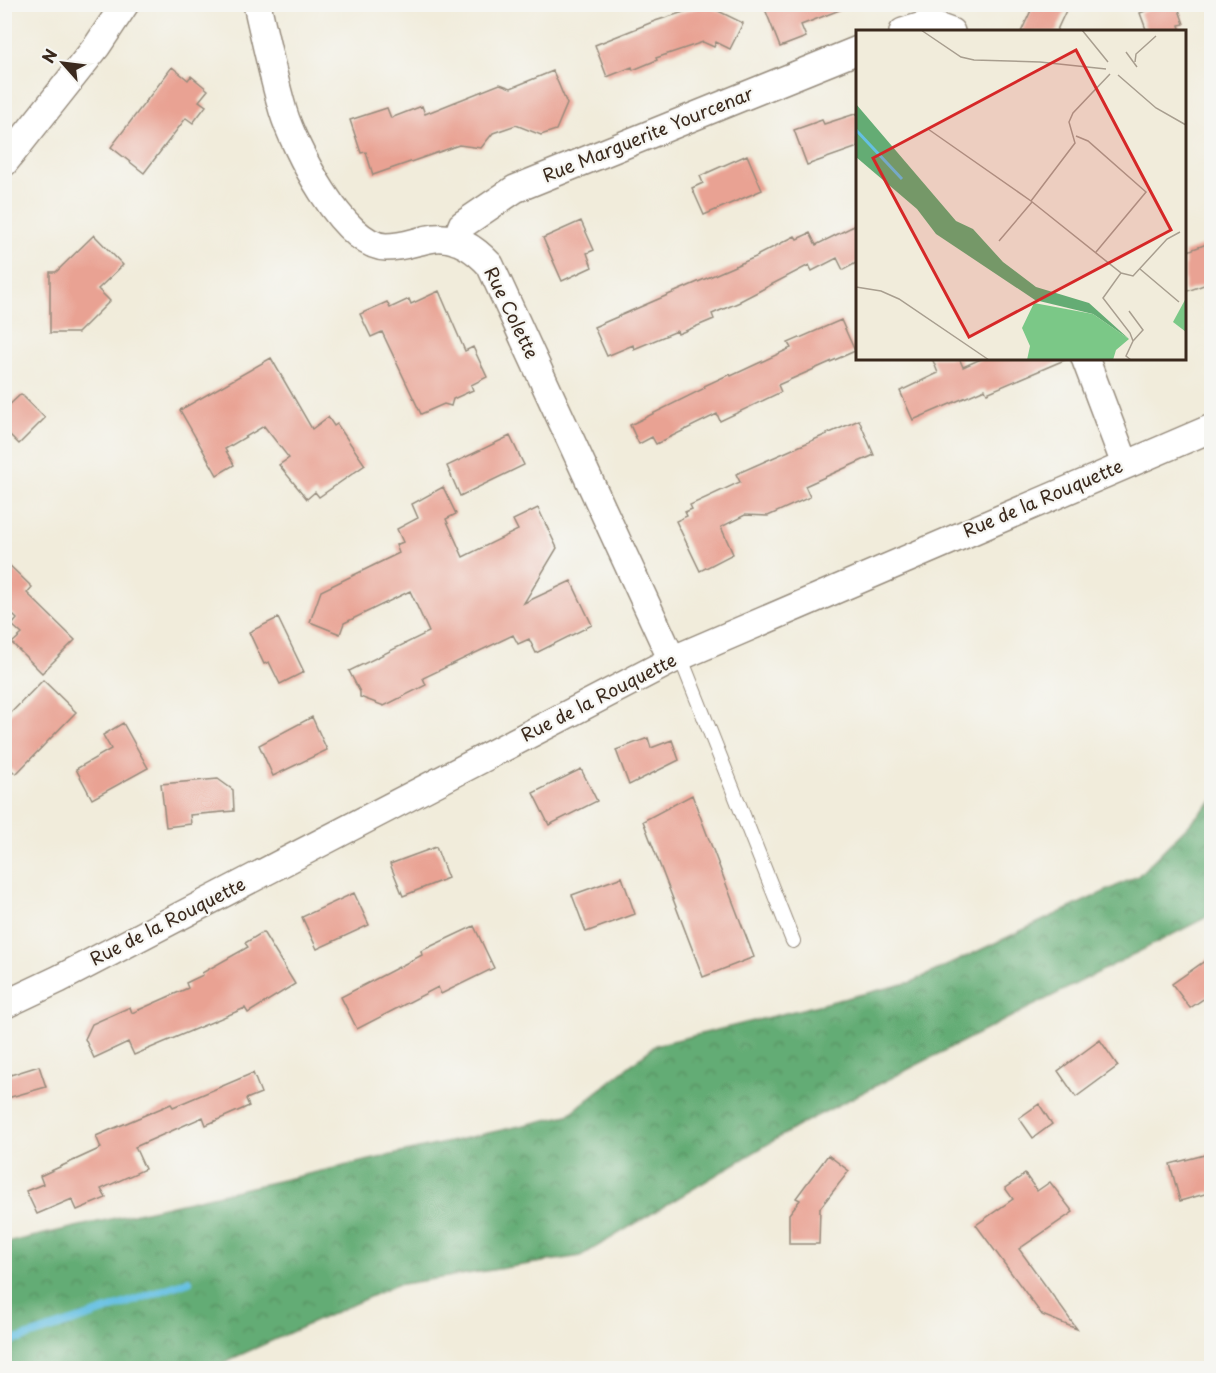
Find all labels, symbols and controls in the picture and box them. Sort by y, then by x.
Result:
inset map [856,30,1186,360]
north arrow [33,33,93,93]
text: N [35,44,62,67]
street label: Rue Marguerite Yourcenar [538,79,758,188]
street label: Rue Colette [478,262,546,363]
street label: Rue de la Rouquette [958,452,1127,544]
street label: Rue de la Rouquette [516,646,681,748]
street label: Rue de la Rouquette [85,870,250,972]

